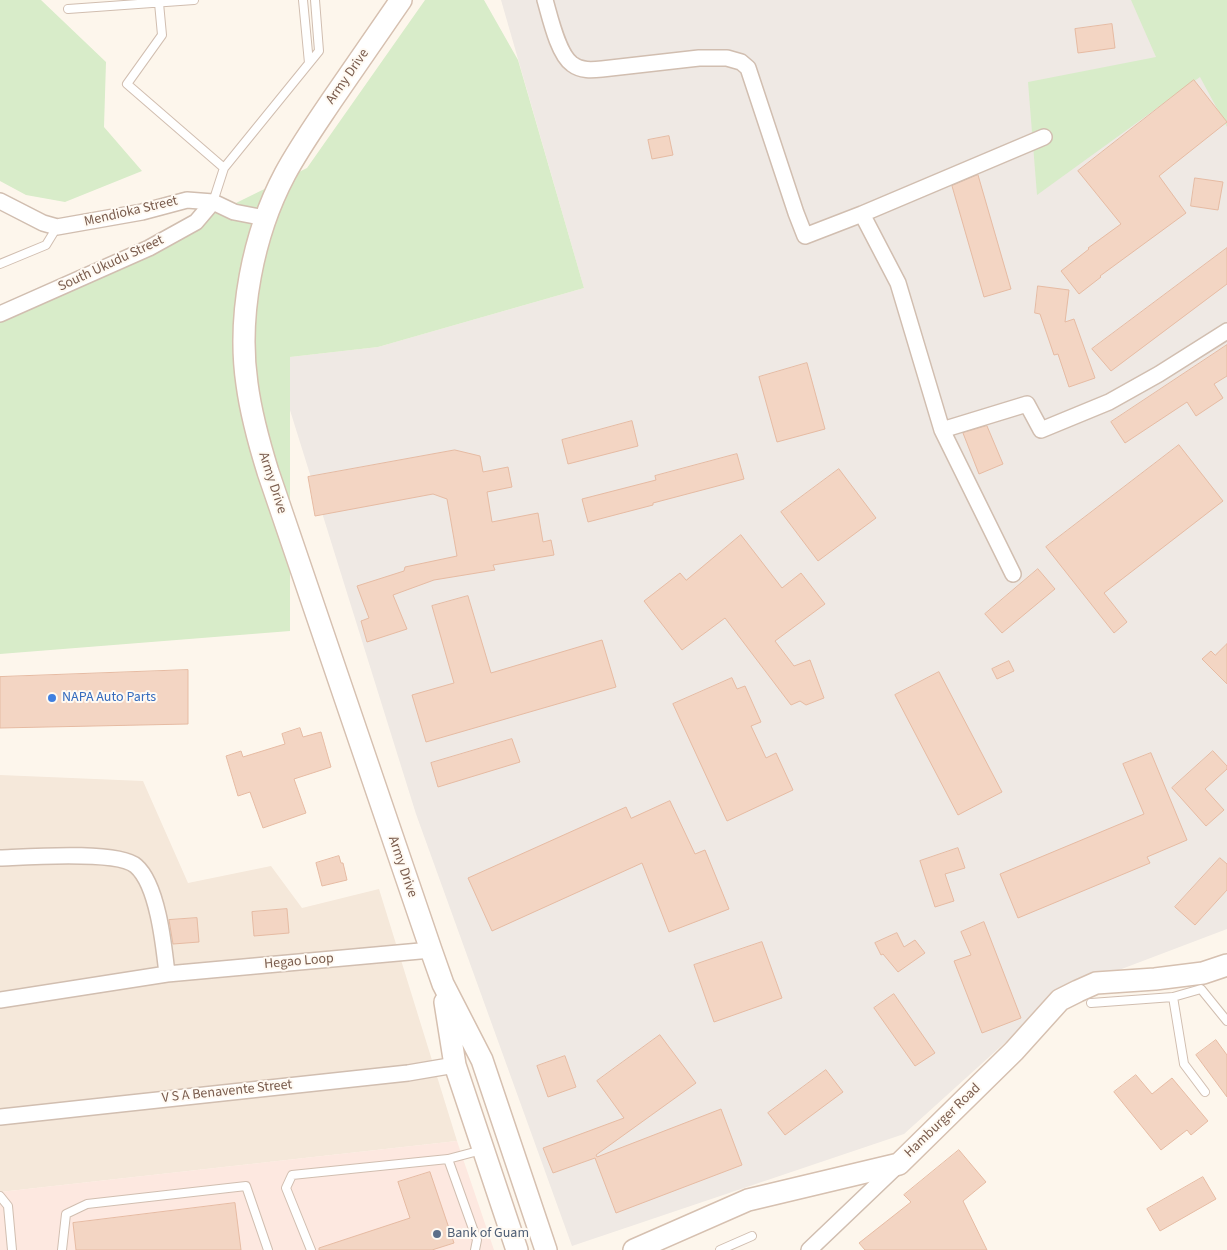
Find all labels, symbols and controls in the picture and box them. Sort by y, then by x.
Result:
street label: Army Drive [323,46,373,108]
street label: Mendioka Street [83,193,179,231]
street label: South Ukudu Street [56,232,166,296]
street label: Army Drive [254,450,290,516]
place label: NAPA Auto Parts [62,690,156,706]
marker: NAPA Auto Parts [46,692,58,704]
street label: Army Drive [384,834,420,900]
street label: Hegao Loop [264,951,334,973]
street label: V S A Benavente Street [161,1077,293,1107]
street label: Hamburger Road [901,1080,985,1162]
place label: Bank of Guam [447,1226,529,1242]
marker: Bank of Guam [431,1228,443,1240]

